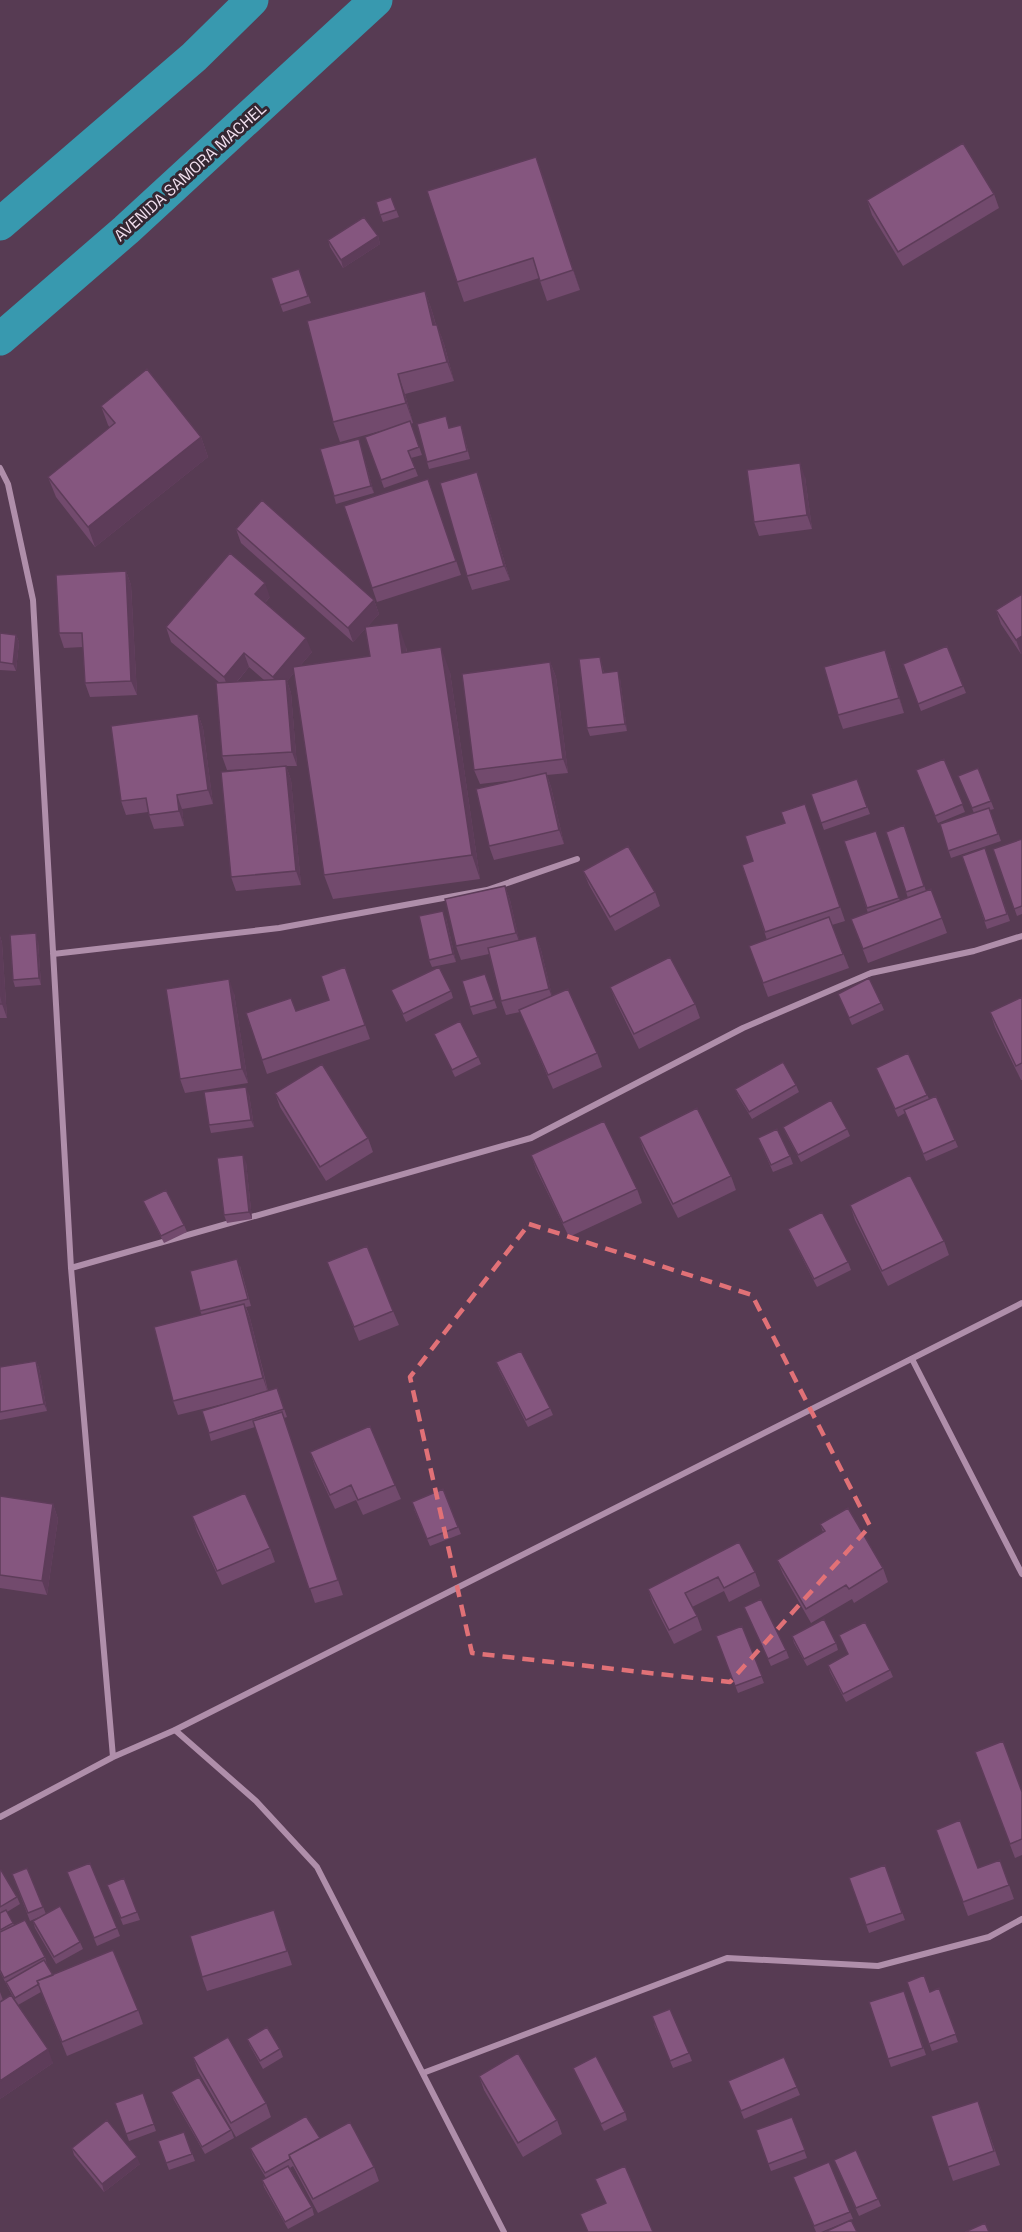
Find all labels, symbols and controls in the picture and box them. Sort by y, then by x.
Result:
street label: AVENIDA SAMORA MACHEL [109,98,271,246]

